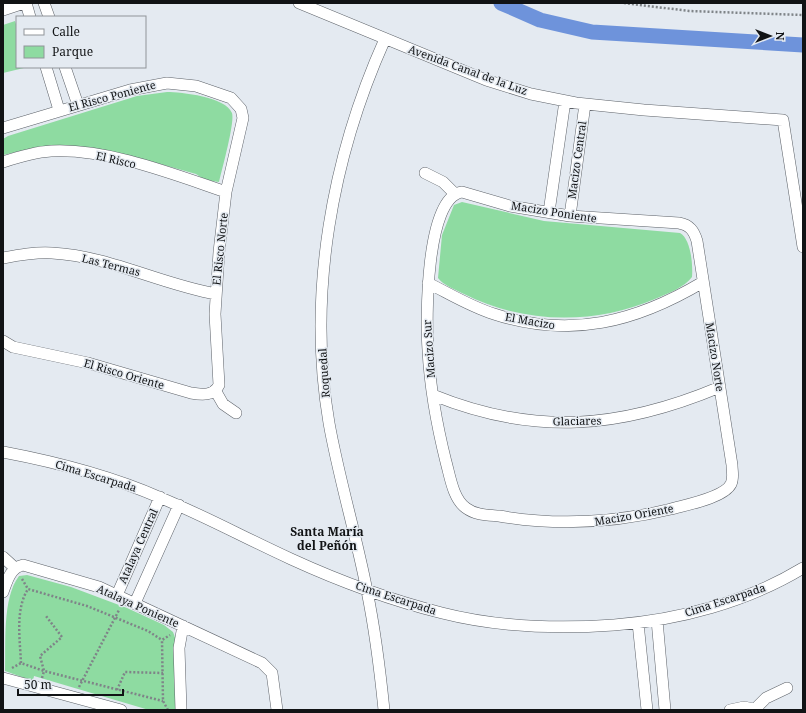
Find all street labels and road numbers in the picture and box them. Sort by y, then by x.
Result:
street label: Avenida Canal de la Luz [407,41,530,98]
street label: El Risco Poniente [67,77,157,114]
street label: Macizo Central [564,119,589,200]
street label: El Risco [95,148,138,171]
street label: Macizo Poniente [510,197,598,226]
street label: El Risco Norte [208,212,231,286]
street label: Las Termas [80,250,142,279]
street label: El Macizo [504,309,556,332]
street label: Macizo Sur [419,319,438,379]
street label: Macizo Norte [703,321,728,393]
street label: Roquedal [314,347,333,398]
street label: El Risco Oriente [82,355,166,392]
street label: Glaciares [553,413,601,428]
street label: Cima Escarpada [54,456,139,495]
street label: Macizo Oriente [593,500,675,529]
street label: Atalaya Central [114,505,161,586]
street label: Cima Escarpada [354,577,439,618]
street label: Cima Escarpada [682,579,767,620]
street label: Atalaya Poniente [95,581,182,631]

